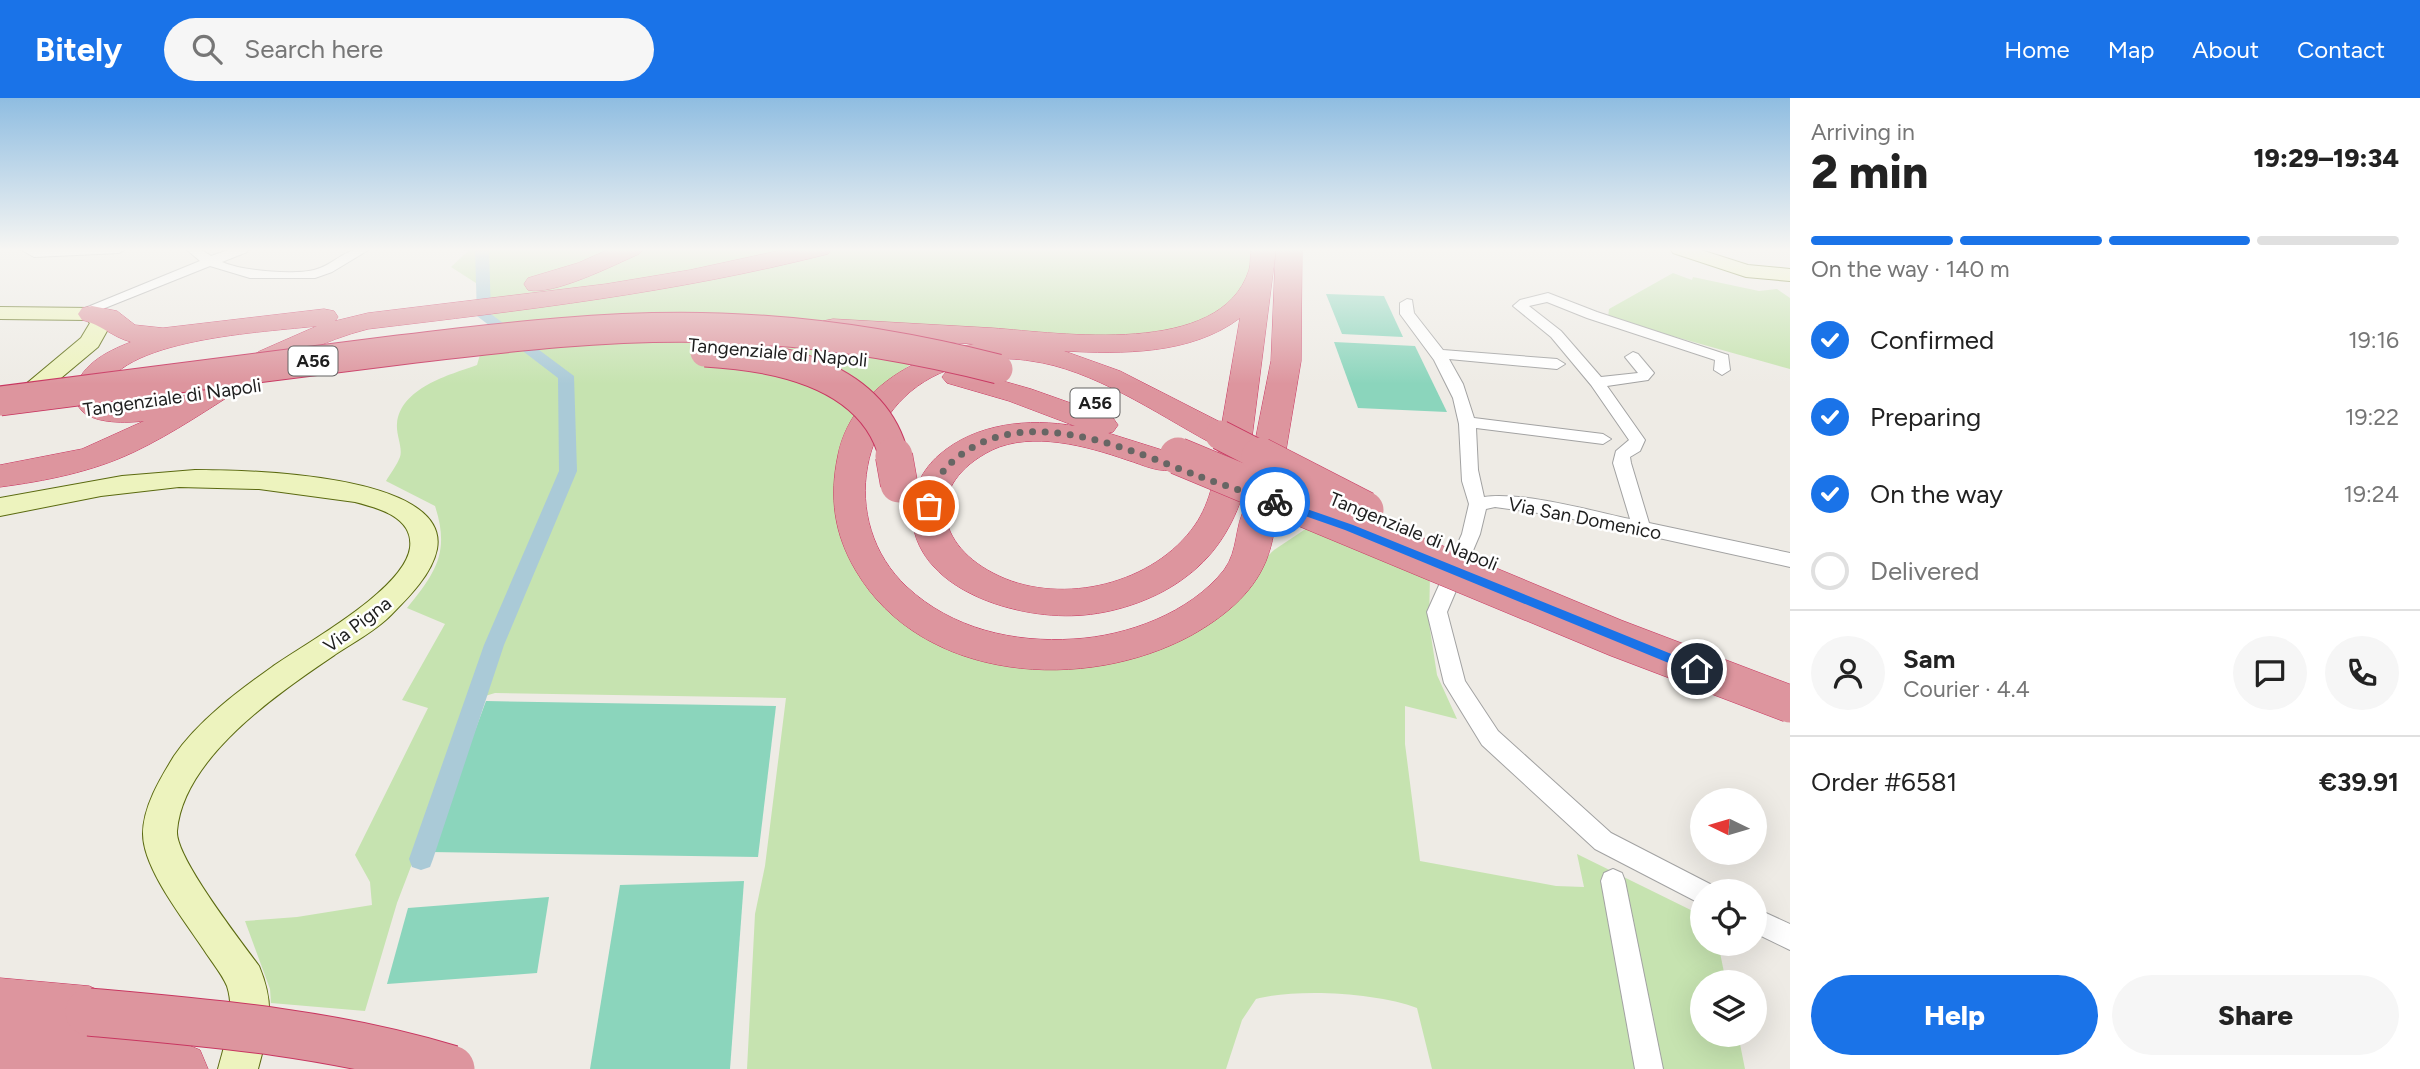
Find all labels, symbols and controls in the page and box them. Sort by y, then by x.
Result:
search box [164,18,654,81]
text: Bitely [35,30,122,69]
icon: search [188,30,226,68]
text: Search here [244,33,383,65]
text: Home [2004,35,2070,64]
text: Map [2108,35,2154,64]
text: About [2192,35,2259,64]
text: Contact [2297,35,2385,64]
text: Arriving in [1811,118,1915,146]
text: 19:29–19:34 [2254,142,2399,174]
text: 2 min [1811,144,1928,200]
text: On the way · 140 m [1811,255,2010,283]
icon: check [1811,321,1849,359]
text: Confirmed [1870,324,1994,356]
text: 19:16 [2348,326,2399,354]
street label: Tangenziale di Napoli [687,333,869,372]
road number: A56 [288,346,338,376]
street label: Tangenziale di Napoli [81,374,263,421]
road number: A56 [1070,388,1120,418]
icon: check [1811,398,1849,436]
text: Preparing [1870,401,1981,433]
text: 19:22 [2345,403,2399,431]
courier [1240,467,1310,537]
icon: check [1811,475,1849,513]
pin [899,476,959,536]
text: On the way [1870,478,2003,510]
text: 19:24 [2344,480,2399,508]
icon: bike [1256,483,1294,521]
icon: bag [910,487,948,525]
street label: Tangenziale di Napoli [1326,487,1502,576]
street label: Via San Domenico [1506,492,1663,545]
text: Delivered [1870,555,1979,587]
street label: Via Pigna [319,591,396,657]
button: person [1811,636,1885,710]
button: chat [2233,636,2307,710]
button: phone [2325,636,2399,710]
pin [1667,639,1727,699]
text: Sam [1903,643,1955,675]
icon: home [1678,650,1716,688]
text: Courier · 4.4 [1903,675,2030,703]
text: Order #6581 [1811,766,1957,798]
text: €39.91 [2319,766,2399,798]
north arrow [1690,788,1768,864]
map controls [1690,788,1767,1047]
button: locate [1690,879,1767,956]
button: layers [1690,970,1767,1047]
button: Help [1811,975,2098,1055]
button: Share [2112,975,2399,1055]

